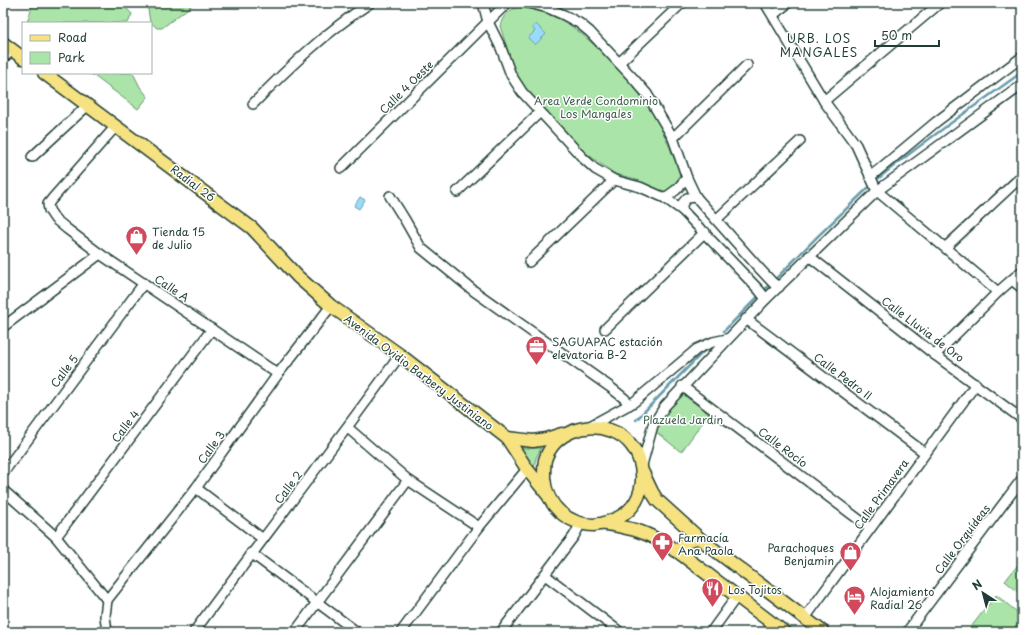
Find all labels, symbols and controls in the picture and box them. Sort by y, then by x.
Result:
legend [22,22,152,74]
scale bar [875,22,939,48]
text: 50 m [881,26,912,44]
text: Road [58,28,87,46]
district label: URB. LOS MANGALES [780,29,858,61]
text: Park [58,48,85,66]
street label: Calle 4 Oeste [375,56,437,118]
park label: Area Verde Condominio Los Mangales [534,92,658,122]
street label: Radial 26 [167,160,219,206]
place label: Tienda 15 de Julio [152,223,205,253]
shop icon: Tienda 15 de Julio [124,224,150,257]
street label: Calle A [151,270,193,306]
street label: Calle Lluvia de Oro [878,292,968,366]
street label: Avenida Ovidio Barbery Justiniano [341,310,497,434]
place label: SAGUAPAC estación elevatoria B-2 [552,333,663,363]
office icon: SAGUAPAC estación elevatoria B-2 [524,334,550,367]
street label: Calle Pedro II [810,348,876,404]
street label: Calle 5 [46,351,82,391]
street label: Calle 4 [107,406,143,446]
park label: Plazuela Jardin [643,411,723,428]
street label: Calle Rocío [755,423,811,471]
street label: Calle 3 [193,427,229,467]
street label: Calle Primavera [849,455,913,533]
street label: Calle 2 [270,467,306,507]
street label: Calle Orquídeas [930,501,994,577]
place label: Farmacía Ana Paola [678,529,734,559]
pharmacy icon: Farmacía Ana Paola [650,530,676,563]
place label: Parachoques Benjamin [767,539,834,569]
shop icon: Parachoques Benjamin [837,540,863,573]
north arrow [963,573,1003,613]
text: N [968,575,986,594]
restaurant icon: Los Tojitos [699,576,725,609]
place label: Los Tojitos [728,581,782,598]
place label: Alojamiento Radial 26 [870,583,934,613]
hotel icon: Alojamiento Radial 26 [842,584,868,617]

